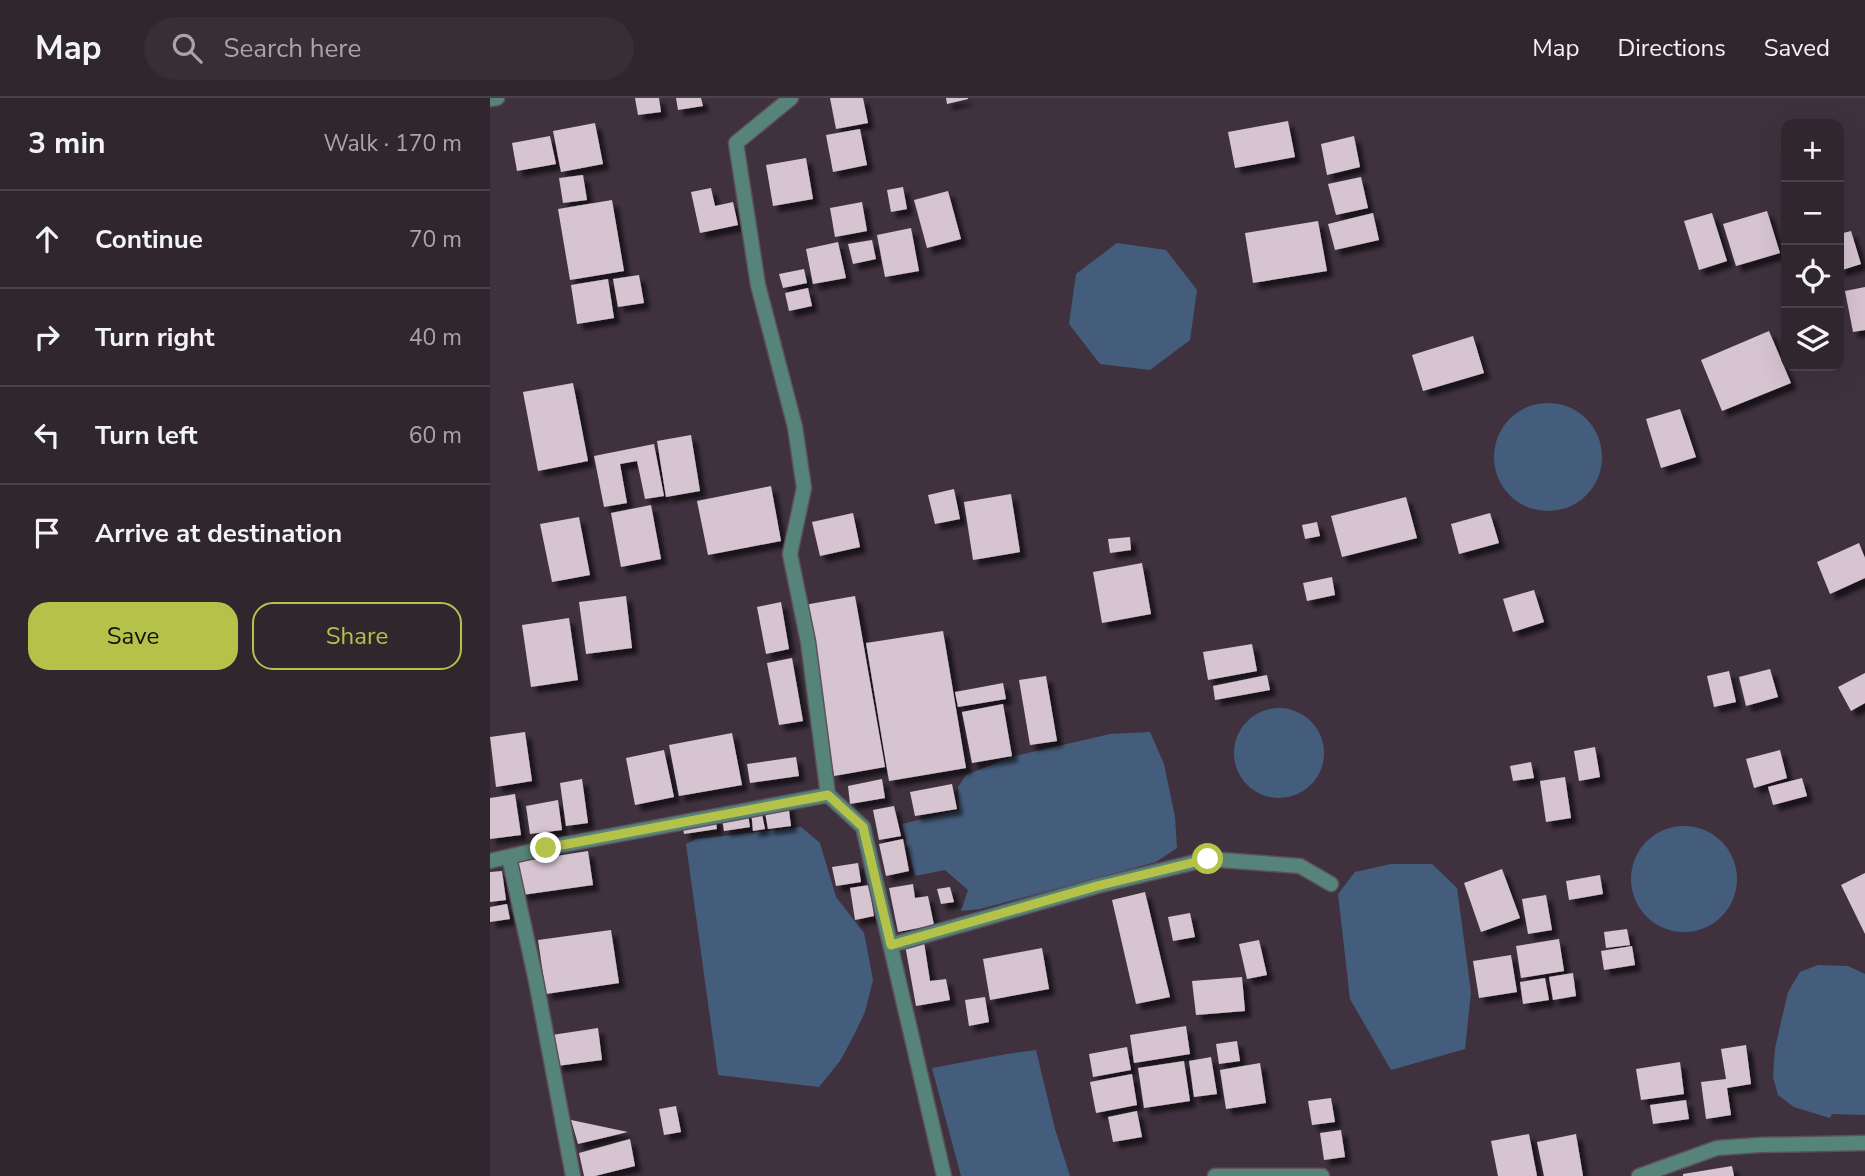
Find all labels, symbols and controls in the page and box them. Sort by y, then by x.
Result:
search box [144,17,634,80]
text: Map [35,26,102,71]
icon: search [168,29,206,67]
text: Search here [224,31,361,66]
text: Map [1532,32,1579,64]
text: Directions [1617,32,1726,64]
text: Saved [1764,32,1830,64]
map controls [1781,119,1844,371]
button: + [1781,119,1844,182]
text: 3 min [28,123,106,164]
text: Walk · 170 m [323,128,462,159]
button: − [1781,182,1844,245]
icon: ahead [28,220,66,258]
text: Continue [95,222,203,257]
text: 70 m [409,224,462,255]
button: locate [1781,245,1844,308]
button: layers [1781,308,1844,371]
icon: right [28,318,66,356]
text: Turn right [95,320,214,355]
text: 40 m [409,322,462,353]
icon: left [28,416,66,454]
text: Turn left [95,418,198,453]
text: 60 m [409,420,462,451]
icon: arrive [28,514,66,552]
text: Arrive at destination [95,516,342,551]
button: Save [28,602,238,670]
button: Share [252,602,462,670]
route end [530,832,561,863]
route start [1192,843,1223,874]

